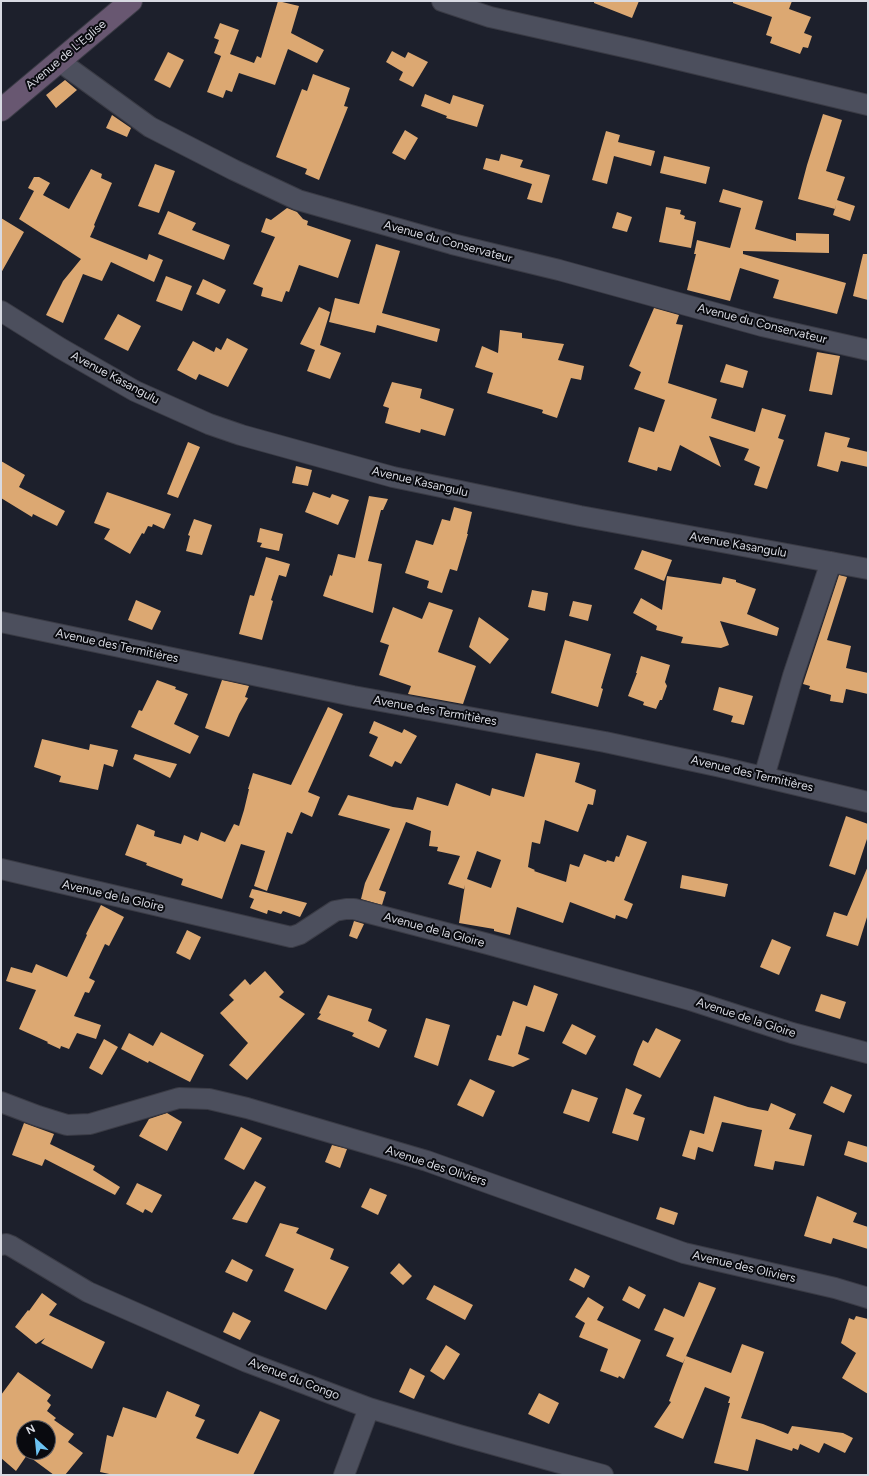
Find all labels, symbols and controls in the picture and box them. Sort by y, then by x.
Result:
street label: Avenue de L'Eglise [23,17,109,93]
street label: Avenue du Conservateur [382,218,514,266]
street label: Avenue du Conservateur [696,301,828,347]
street label: Avenue Kasangulu [68,349,162,407]
street label: Avenue Kasangulu [370,464,470,500]
street label: Avenue Kasangulu [688,529,788,561]
street label: Avenue des Termitières [54,626,180,666]
street label: Avenue des Termitières [372,693,498,729]
street label: Avenue des Termitières [689,753,815,795]
street label: Avenue de la Gloire [61,877,165,915]
street label: Avenue de la Gloire [382,910,486,950]
street label: Avenue de la Gloire [694,995,798,1041]
street label: Avenue des Oliviers [384,1143,488,1189]
street label: Avenue des Oliviers [691,1248,797,1286]
street label: Avenue du Congo [246,1355,342,1403]
north arrow [16,1420,56,1460]
text: N [24,1422,38,1437]

